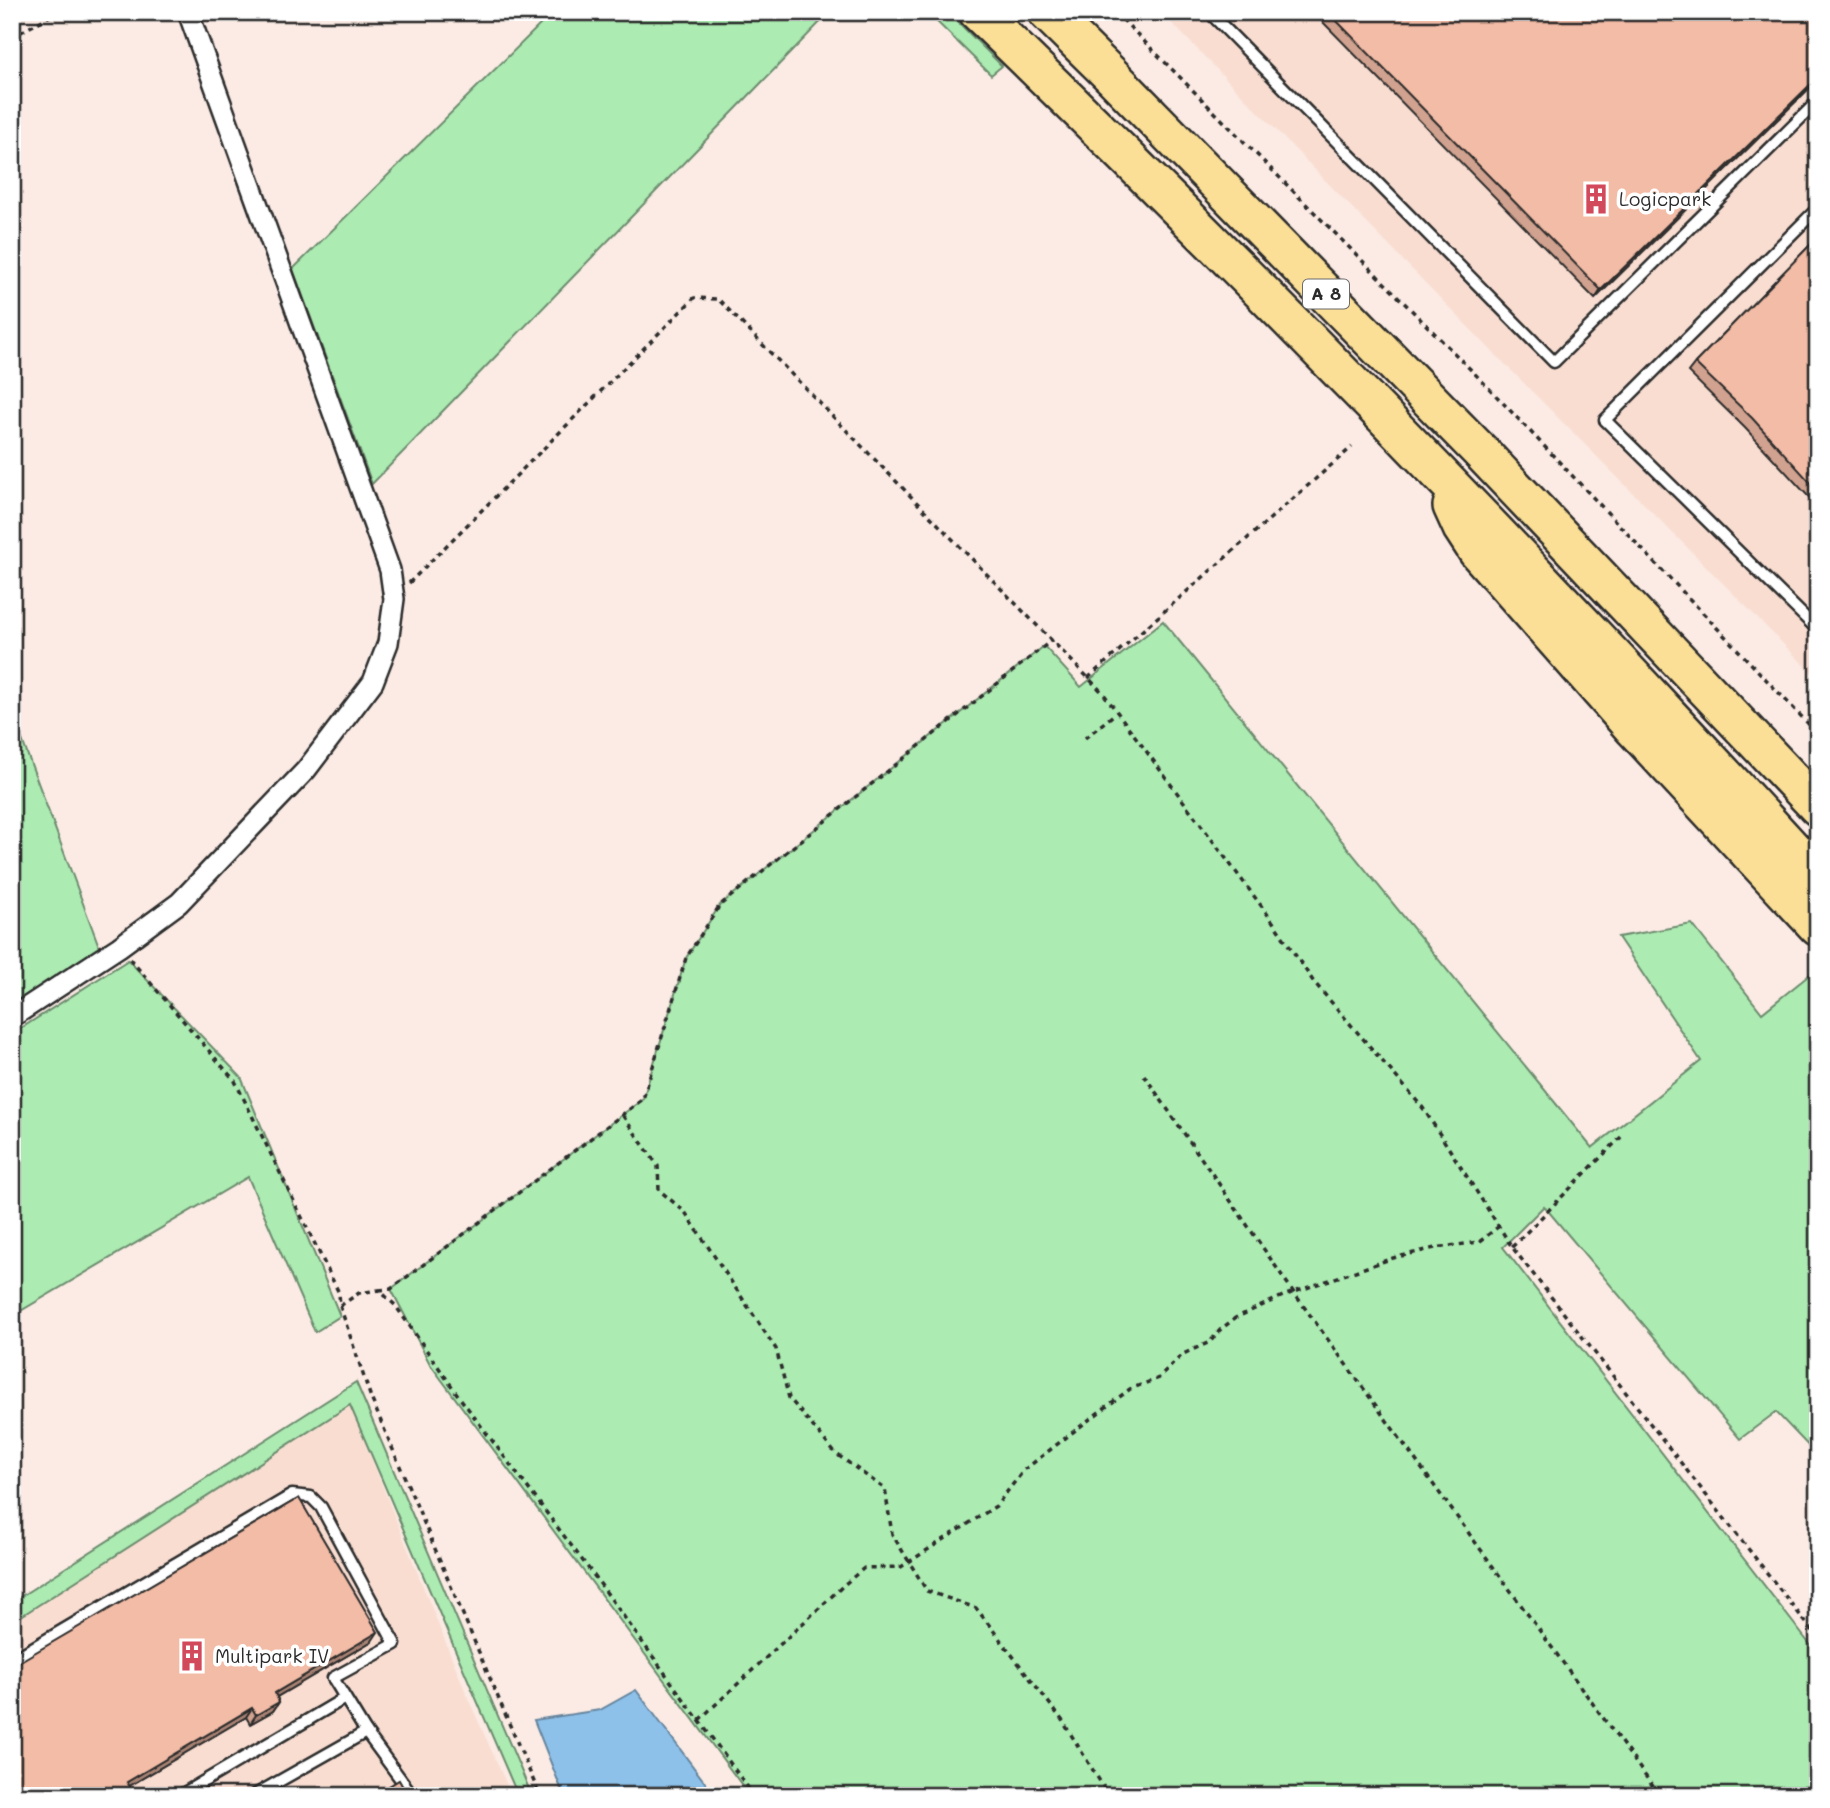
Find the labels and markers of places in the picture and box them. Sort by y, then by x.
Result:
building icon: Logicpark [1579,182,1613,216]
place label: Logicpark [1619,186,1711,211]
building icon: Multipark IV [175,1639,209,1673]
place label: Multipark IV [215,1643,329,1668]

